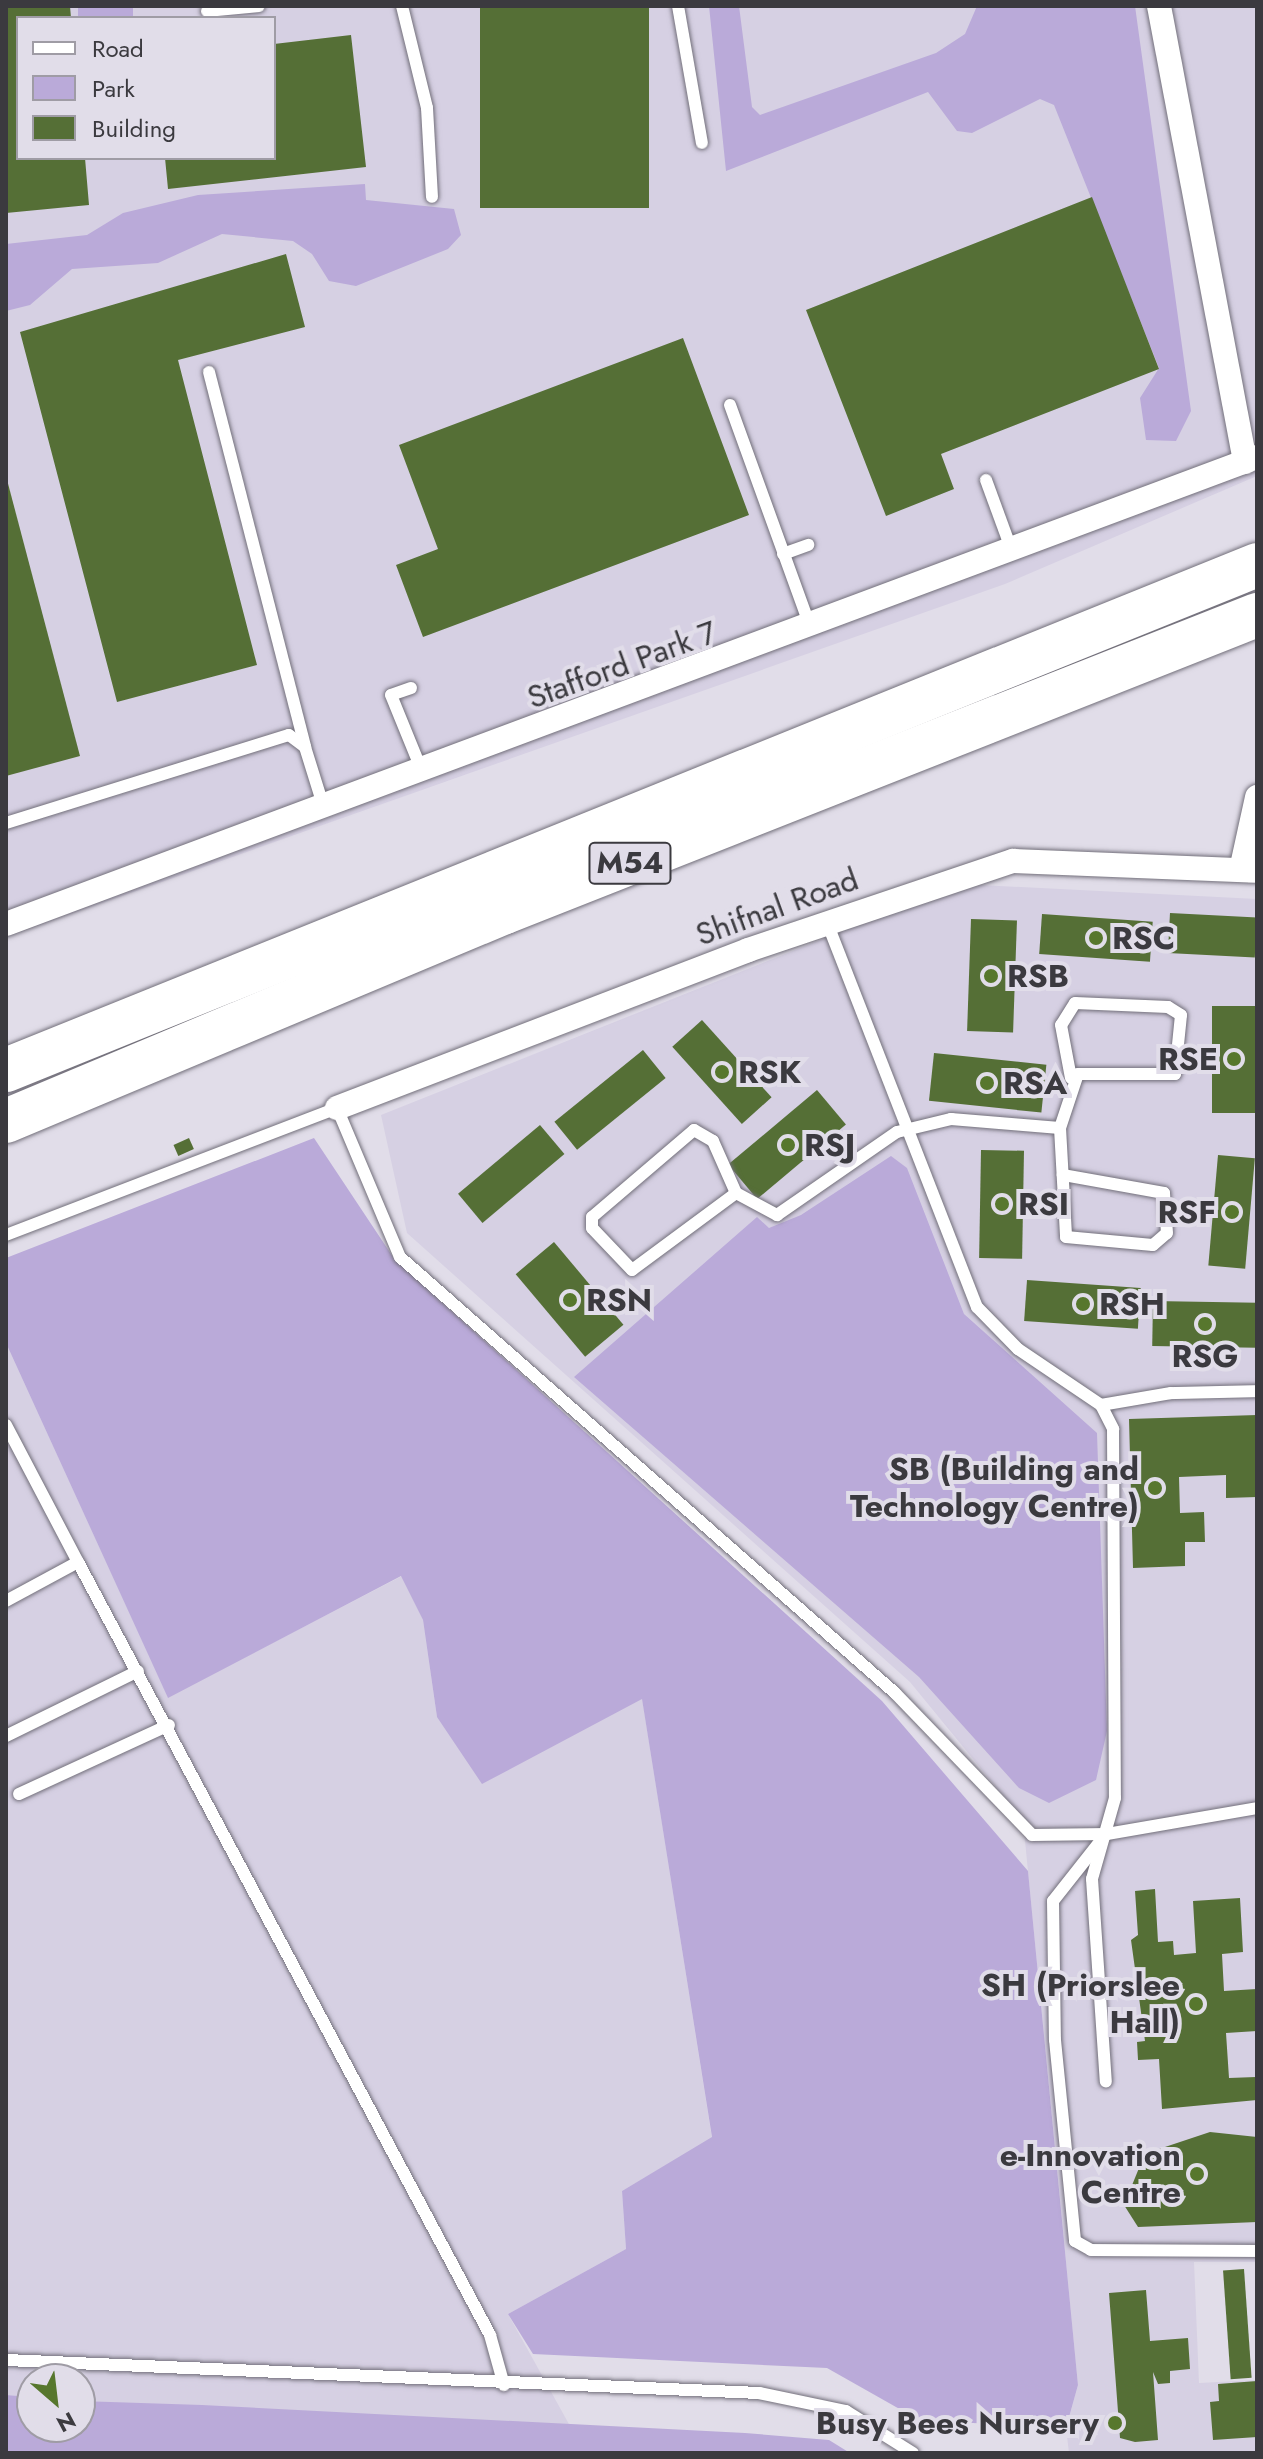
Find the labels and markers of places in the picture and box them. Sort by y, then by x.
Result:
place label: RSC [1112,919,1175,957]
marker: RSC [1087,929,1105,947]
place label: RSB [1007,957,1069,995]
marker: RSB [982,967,1000,985]
place label: RSE [1158,1040,1218,1078]
marker: RSE [1225,1050,1243,1068]
place label: RSK [738,1053,801,1091]
marker: RSK [713,1063,731,1081]
place label: RSA [1003,1064,1067,1102]
marker: RSA [978,1074,996,1092]
place label: RSJ [804,1126,855,1164]
marker: RSJ [779,1136,797,1154]
place label: RSI [1018,1185,1069,1223]
place label: RSF [1158,1193,1216,1231]
marker: RSI [993,1195,1011,1213]
marker: RSF [1223,1203,1241,1221]
place label: RSN [586,1281,652,1319]
place label: RSH [1099,1285,1165,1323]
marker: RSN [561,1291,579,1309]
marker: RSH [1074,1295,1092,1313]
marker: RSG [1196,1315,1214,1333]
place label: RSG [1172,1337,1238,1375]
place label: SB (Building and Technology Centre) [850,1451,1139,1526]
marker: SB (Building and Technology Centre) [1146,1479,1164,1497]
place label: SH (Priorslee Hall) [981,1967,1180,2042]
marker: SH (Priorslee Hall) [1187,1995,1205,2013]
place label: e-Innovation Centre [1000,2137,1181,2212]
marker: e-Innovation Centre [1188,2165,1206,2183]
place label: Busy Bees Nursery [816,2404,1099,2442]
marker: Busy Bees Nursery [1106,2414,1124,2432]

